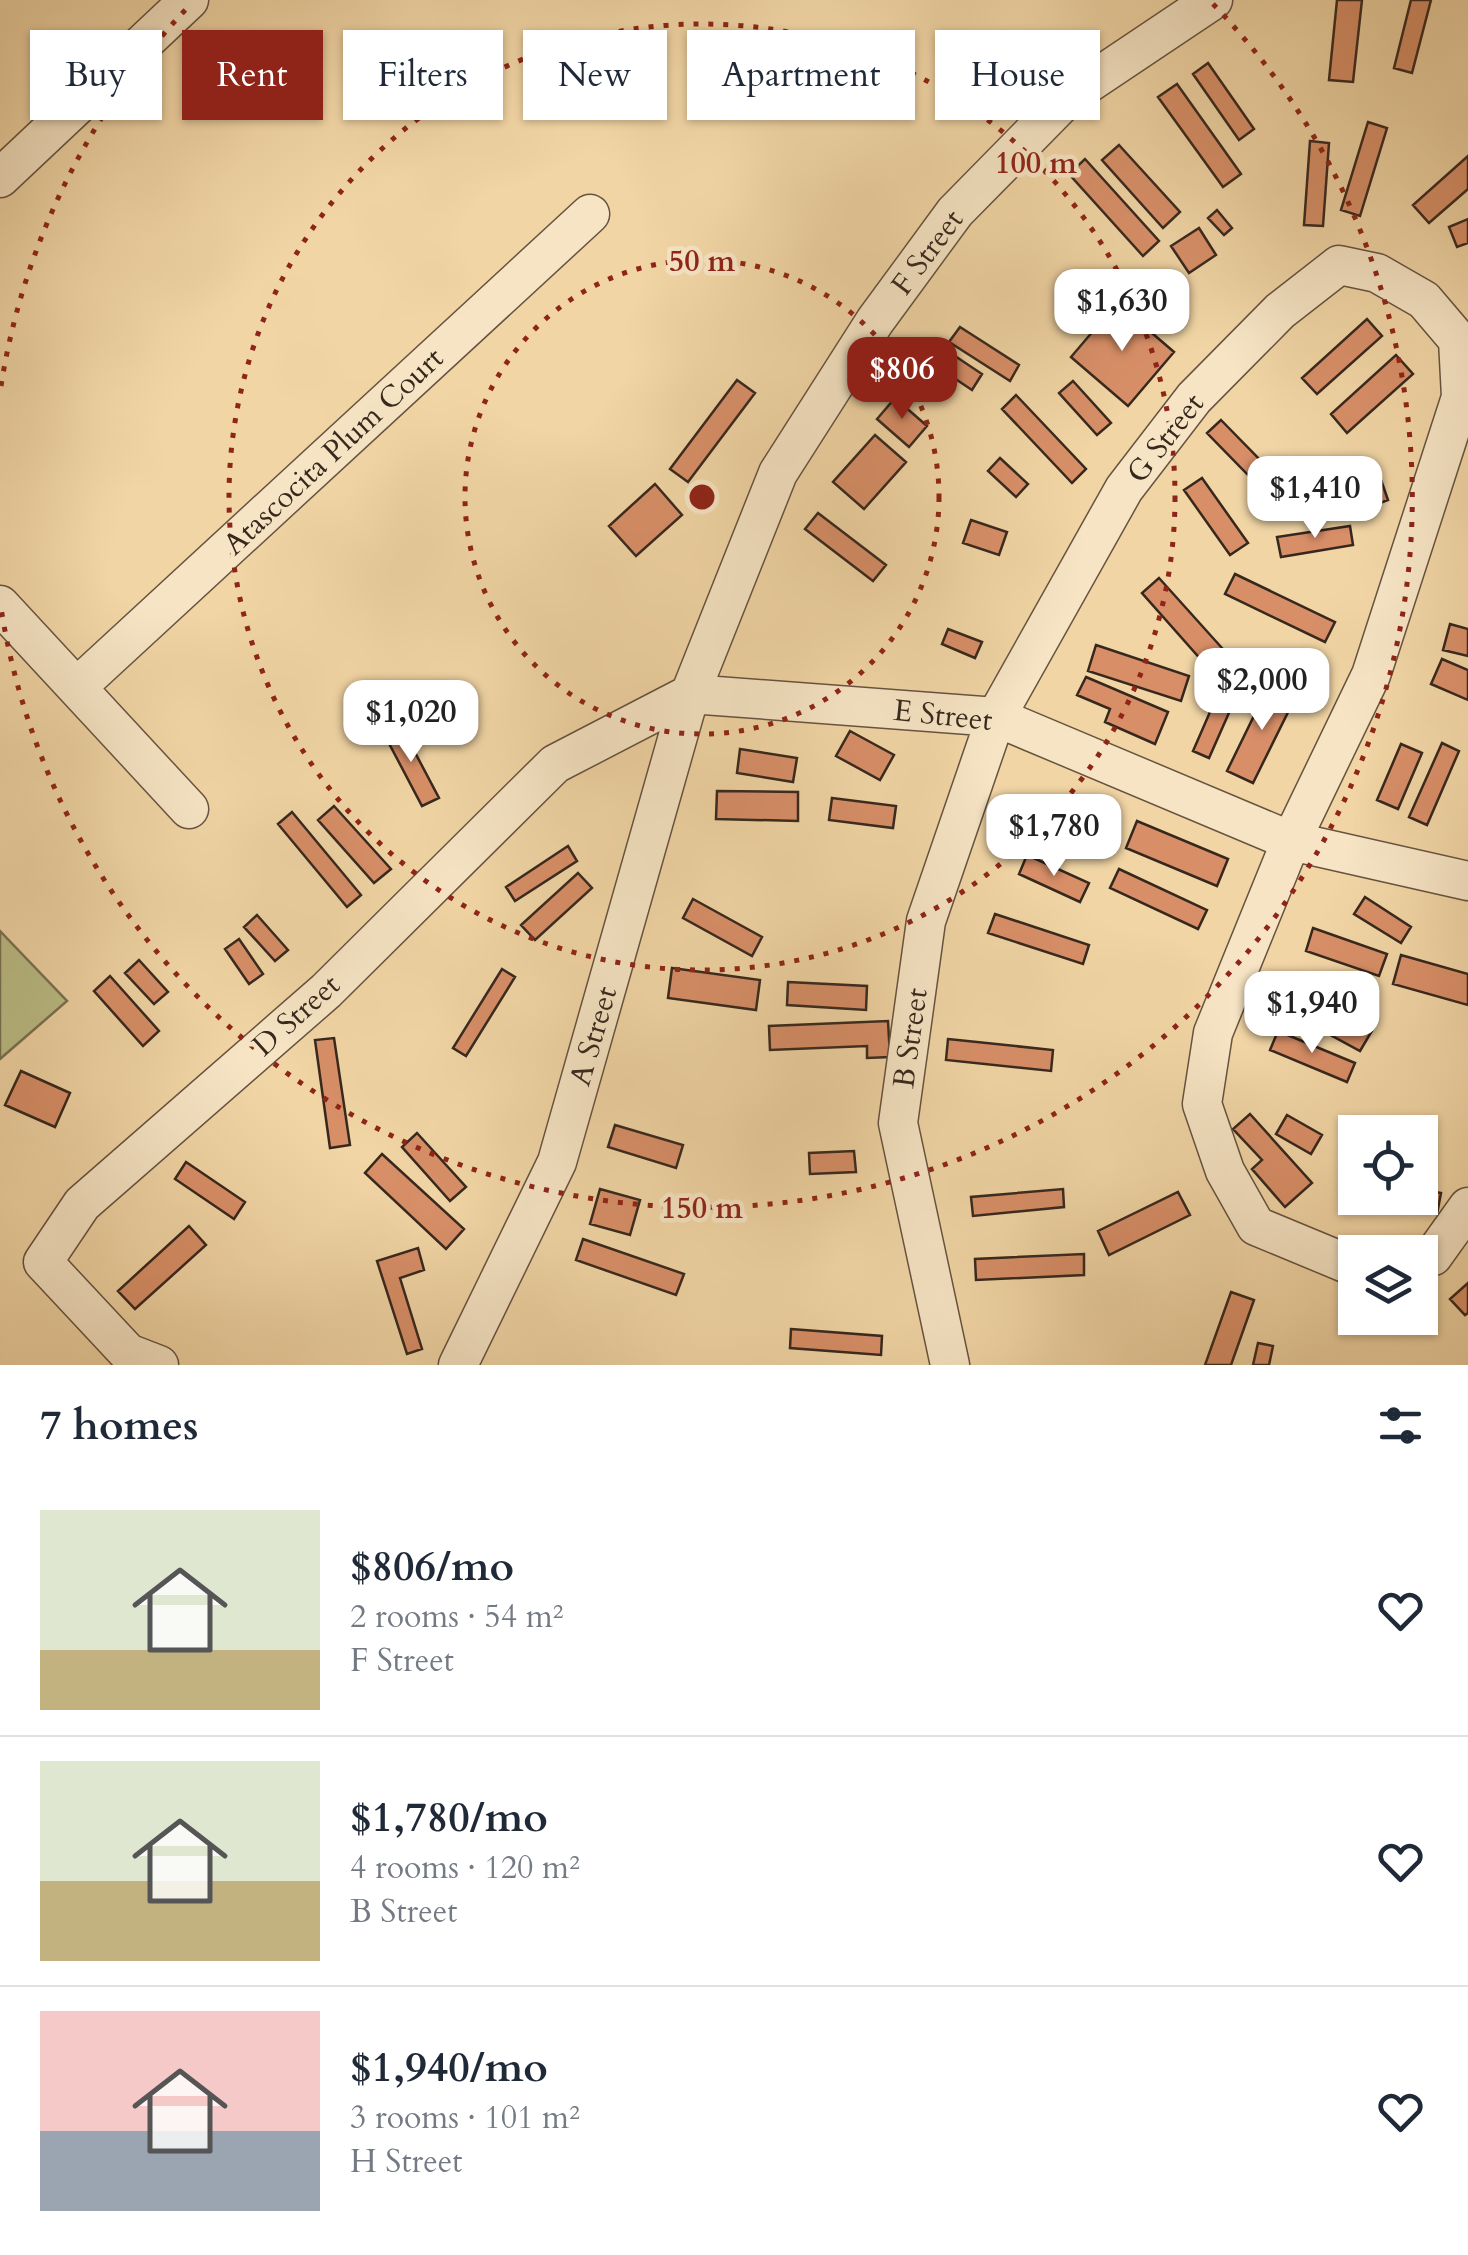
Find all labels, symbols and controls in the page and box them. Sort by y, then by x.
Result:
chip: Buy [30,30,162,120]
chip: Rent [182,30,323,120]
chip: Filters [343,30,503,120]
chip: New [523,30,667,120]
chip: Apartment [687,30,915,120]
chip: House [935,30,1100,120]
text: 100 m [995,143,1077,184]
street label: F Street [882,201,973,304]
text: 50 m [669,241,736,282]
pin: $1,630 [1041,269,1203,354]
text: $1,630 [1076,279,1168,323]
pin: $806 [843,337,961,422]
street label: Atascocita Plum Court [214,338,453,564]
text: $806 [869,347,935,391]
street label: G Street [1117,384,1214,492]
pin: $1,410 [1234,456,1396,541]
text: $1,410 [1269,466,1361,510]
centre of rings [684,479,720,515]
pin: $2,000 [1181,648,1343,733]
text: $2,000 [1216,658,1308,702]
pin: $1,020 [330,680,492,765]
text: $1,020 [365,690,457,734]
street label: E Street [892,690,995,741]
pin: $1,780 [973,794,1135,879]
text: $1,780 [1008,804,1100,848]
street label: D Street [244,965,349,1066]
pin: $1,940 [1231,971,1393,1056]
street label: A Street [560,981,627,1091]
text: $1,940 [1266,981,1358,1025]
street label: B Street [883,985,938,1091]
map controls [1338,1115,1438,1335]
button: locate [1338,1115,1438,1215]
text: 150 m [661,1188,743,1229]
button: layers [1338,1235,1438,1335]
text: 7 homes [40,1397,198,1454]
icon: filters [1373,1398,1428,1453]
text: $806/mo [350,1538,514,1595]
icon: home [120,1550,240,1670]
icon: heart [1373,1583,1428,1638]
text: 2 rooms · 54 m² [350,1595,563,1639]
text: F Street [350,1639,454,1683]
text: $1,780/mo [350,1789,548,1846]
icon: home [120,1801,240,1921]
icon: heart [1373,1834,1428,1889]
text: 4 rooms · 120 m² [350,1846,580,1890]
text: B Street [350,1890,457,1934]
text: $1,940/mo [350,2039,548,2096]
icon: home [120,2051,240,2171]
icon: heart [1373,2084,1428,2139]
text: 3 rooms · 101 m² [350,2096,580,2140]
text: H Street [350,2140,462,2184]

